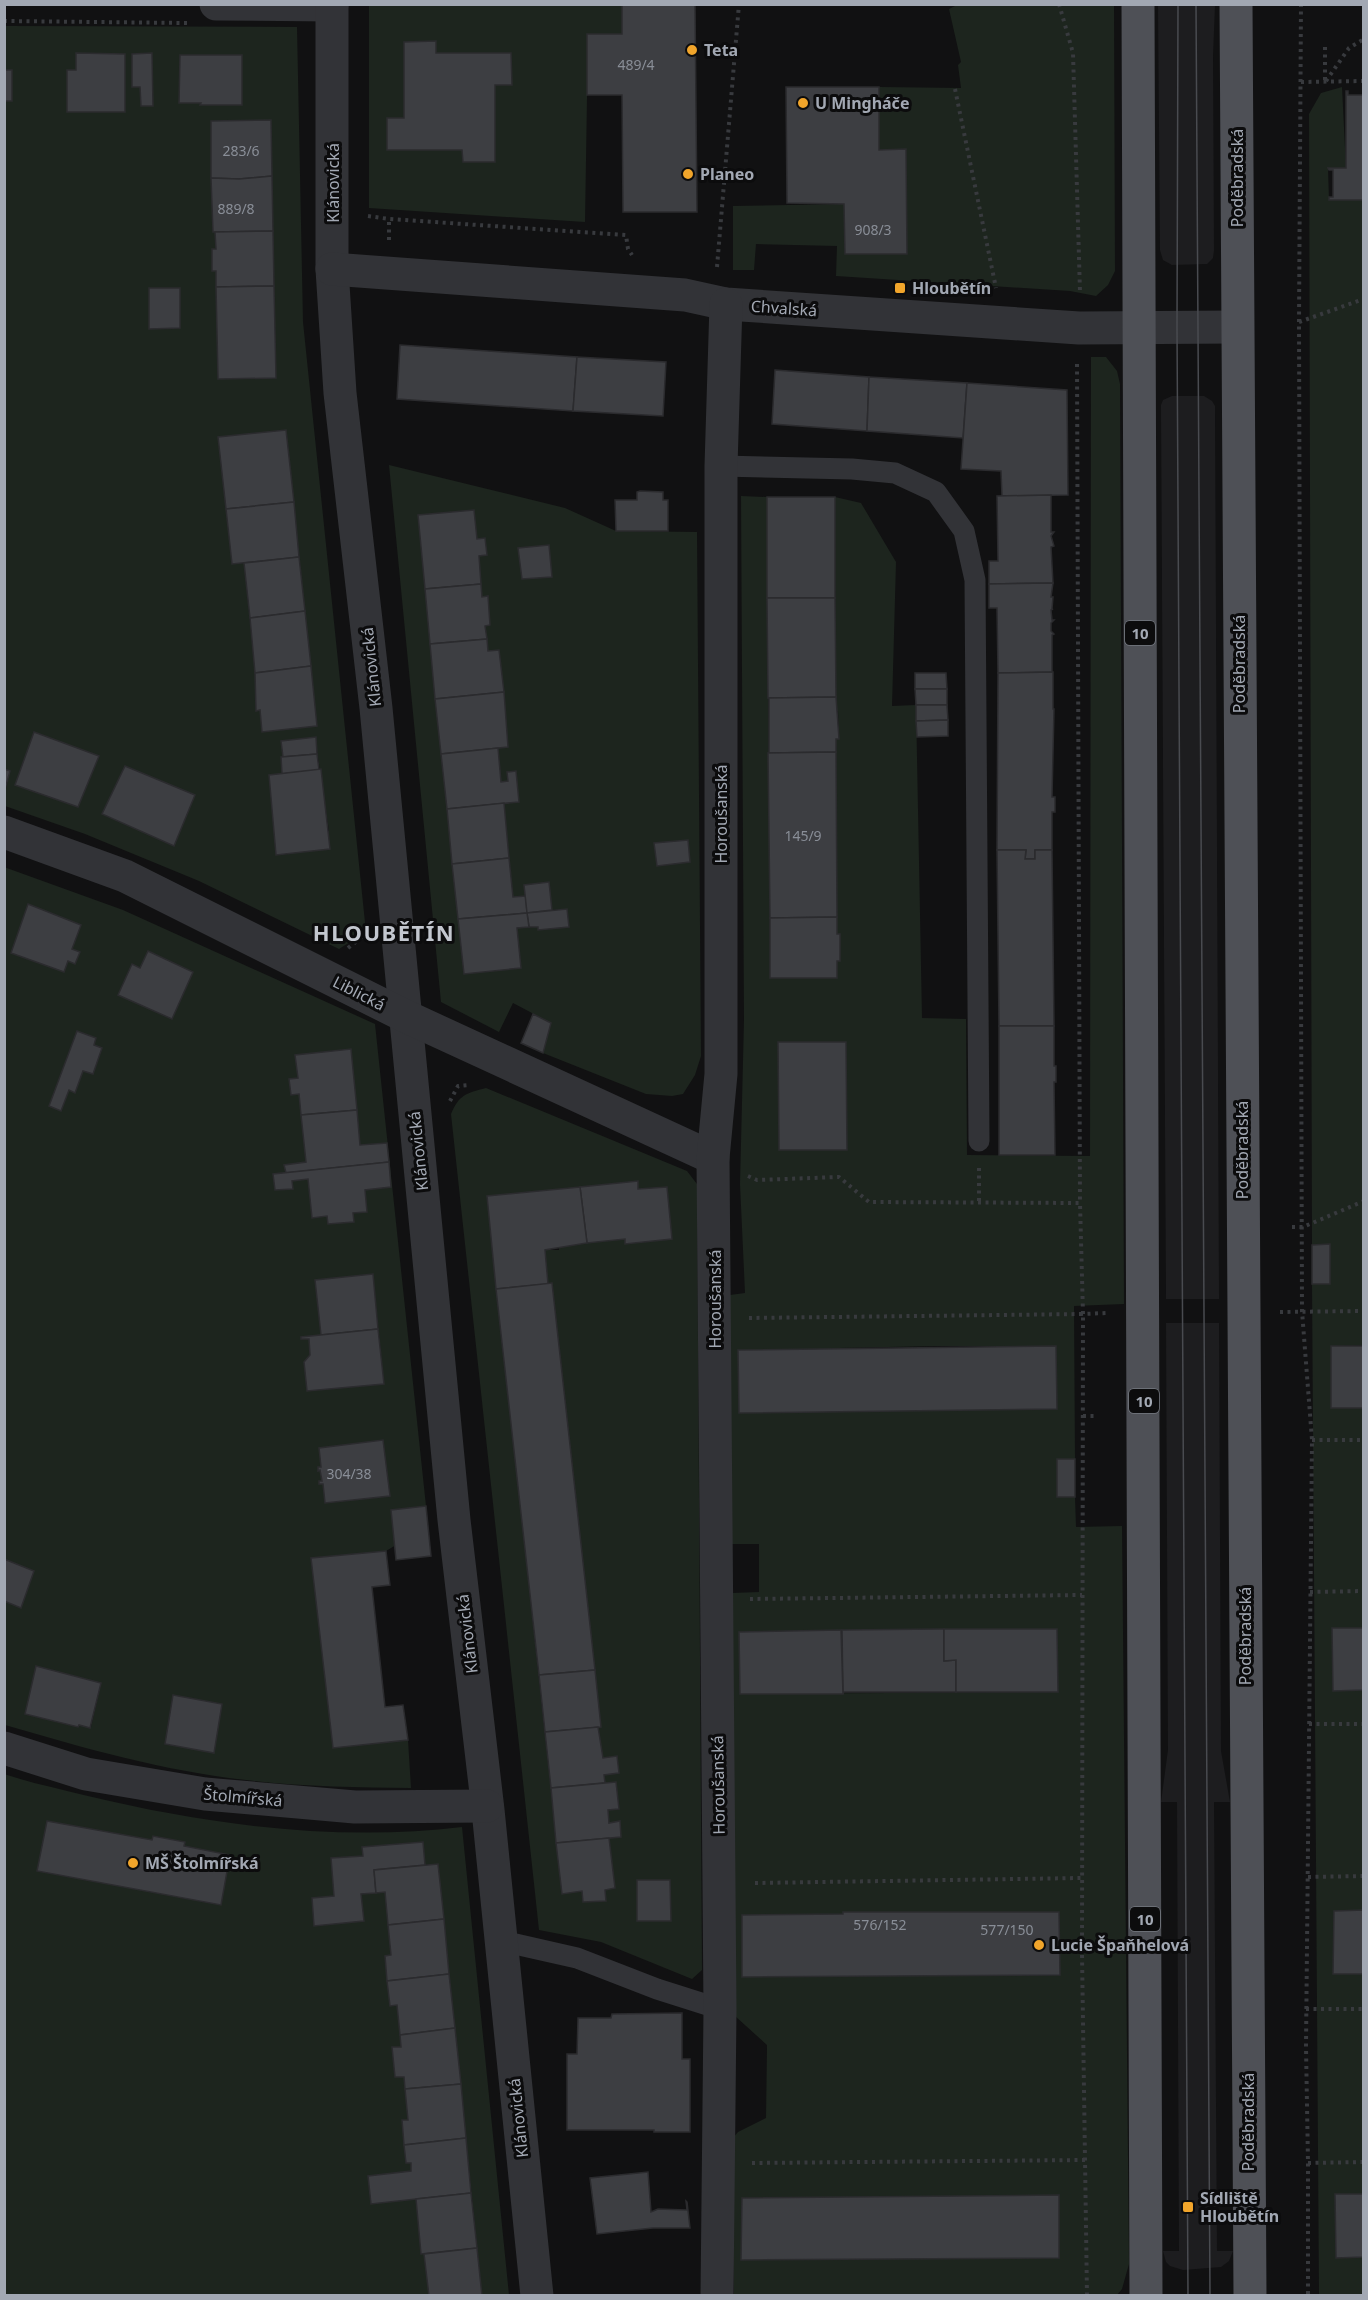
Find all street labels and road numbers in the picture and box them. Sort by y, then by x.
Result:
street label: Poděbradská [1226,129,1248,227]
street label: Klánovická [322,143,344,223]
street label: Chvalská [750,295,818,321]
street label: Poděbradská [1228,615,1250,713]
road number: 10 [1125,621,1155,645]
street label: Klánovická [356,626,386,708]
street label: Horoušanská [710,764,732,864]
street label: Liblická [329,971,389,1015]
street label: Poděbradská [1231,1101,1253,1199]
street label: Klánovická [403,1110,433,1192]
street label: Horoušanská [704,1249,726,1349]
road number: 10 [1129,1389,1159,1413]
street label: Poděbradská [1234,1587,1256,1685]
street label: Klánovická [451,1593,483,1675]
street label: Horoušanská [706,1735,730,1835]
street label: Štolmířská [203,1783,283,1811]
road number: 10 [1130,1907,1160,1931]
street label: Poděbradská [1237,2073,1259,2171]
street label: Klánovická [503,2077,533,2159]

